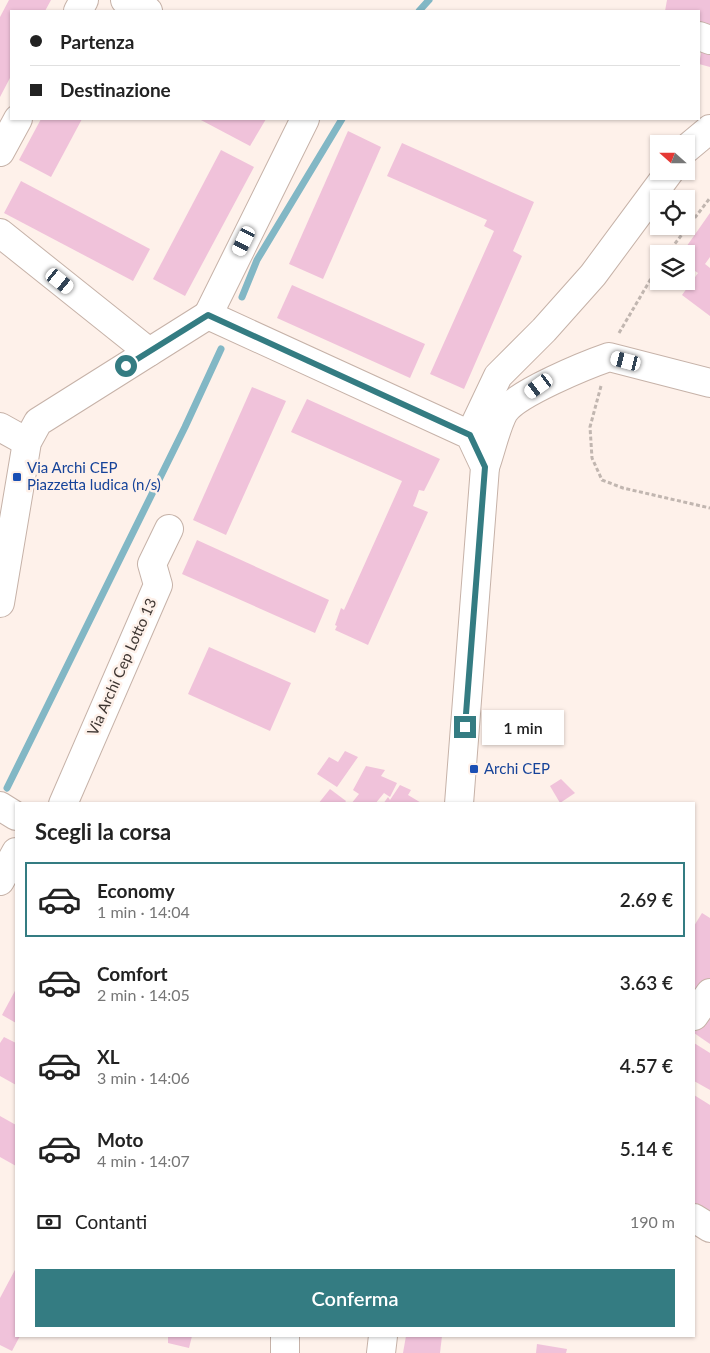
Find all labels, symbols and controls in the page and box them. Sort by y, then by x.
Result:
text: Partenza [60,30,134,53]
text: Destinazione [60,78,171,101]
north arrow [650,135,695,180]
map controls [650,135,695,290]
button: locate [650,190,695,235]
car [230,224,257,258]
button: layers [650,245,695,290]
car [43,266,76,296]
car [609,350,642,372]
route start [115,355,137,377]
car [522,371,555,401]
place label: Via Archi CEP Piazzetta ludica (n/s) [27,458,161,493]
marker: Via Archi CEP Piazzetta ludica (n/s) [11,471,23,483]
street label: Via Archi Cep Lotto 13 [83,595,159,738]
callout: 1 min [482,710,565,744]
route end [454,716,476,738]
text: 1 min [503,718,543,737]
place label: Archi CEP [484,759,550,777]
marker: Archi CEP [468,763,480,775]
text: Scegli la corsa [35,818,171,845]
icon: car [37,877,82,922]
text: Economy [97,879,175,902]
text: 2.69 € [620,888,673,911]
text: 1 min · 14:04 [97,902,190,921]
icon: car [37,960,82,1005]
text: Comfort [97,962,168,985]
text: 3.63 € [620,971,673,994]
text: 2 min · 14:05 [97,985,190,1004]
icon: car [37,1043,82,1088]
text: XL [97,1045,120,1068]
text: 4.57 € [620,1054,673,1077]
text: 3 min · 14:06 [97,1068,190,1087]
icon: car [37,1126,82,1171]
text: Moto [97,1128,143,1151]
text: 5.14 € [620,1137,673,1160]
text: 4 min · 14:07 [97,1151,190,1170]
icon: cash [35,1208,63,1236]
text: Contanti [75,1210,147,1233]
text: 190 m [630,1212,675,1231]
button: Conferma [35,1269,675,1327]

